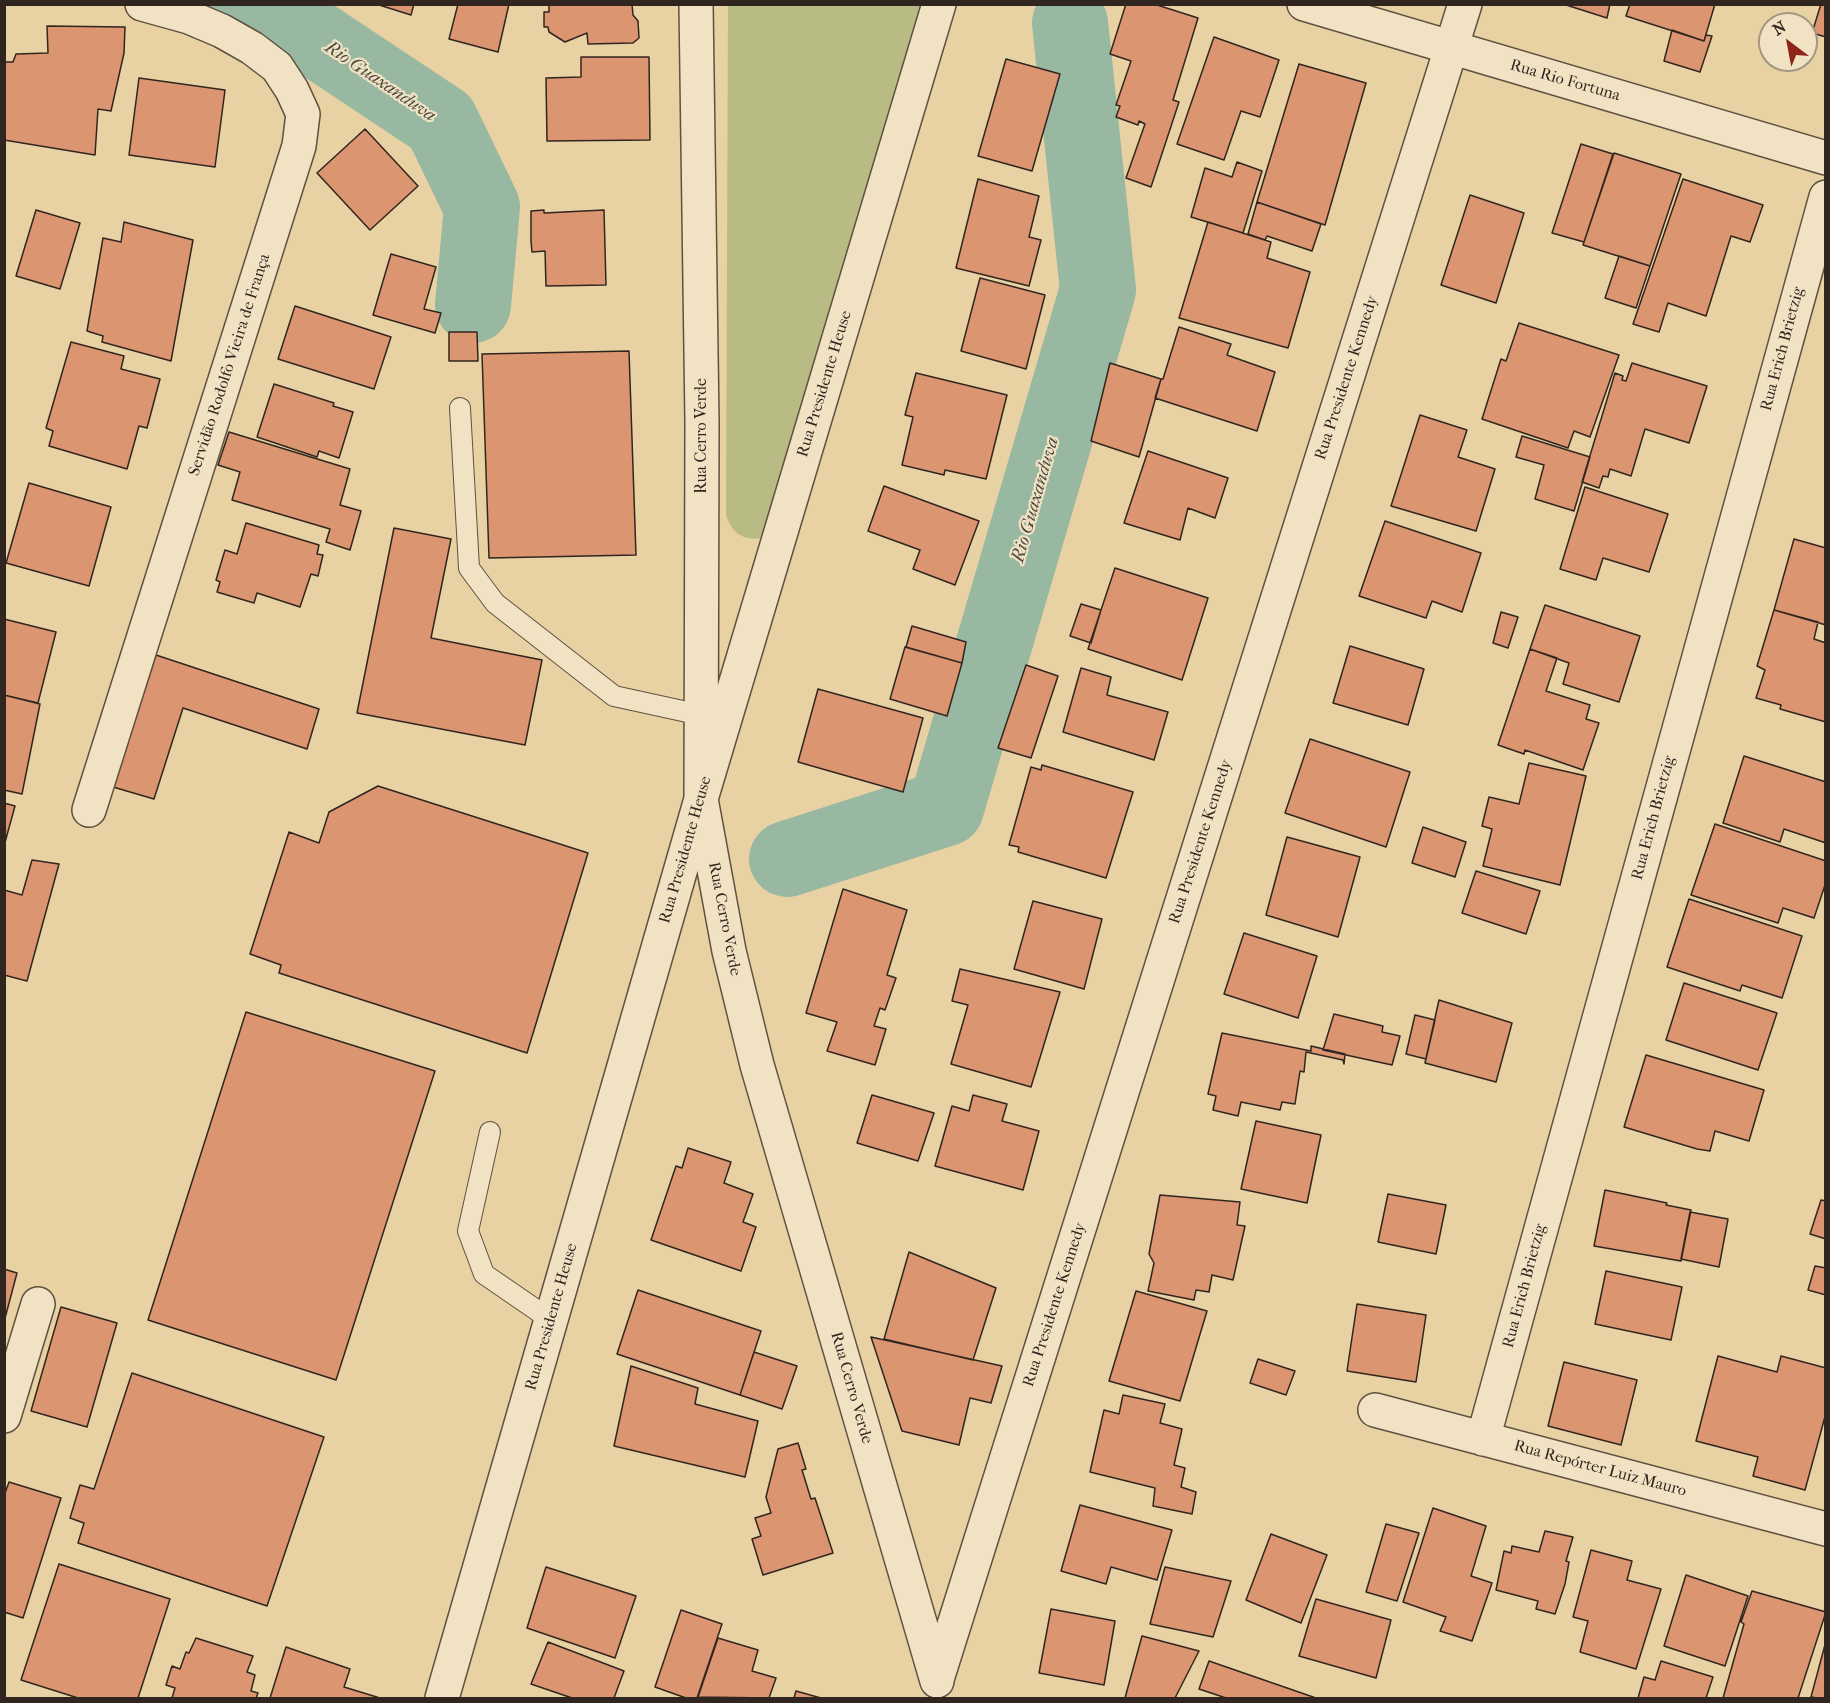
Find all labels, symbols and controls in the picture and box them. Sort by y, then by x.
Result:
north arrow [1758,12,1818,72]
text: N [1769,17,1789,39]
water label: Rio Guaxanduva [321,37,439,127]
street label: Rua Rio Fortuna [1508,56,1622,106]
street label: Servidão Rodolfo Vieira de França [185,252,275,478]
street label: Rua Erich Brietzig [1757,285,1809,413]
street label: Rua Presidente Kennedy [1311,293,1383,463]
street label: Rua Presidente Heuse [794,308,856,460]
street label: Rua Cerro Verde [692,378,712,494]
water label: Rio Guaxanduva [1008,435,1064,565]
street label: Rua Erich Brietzig [1628,754,1680,882]
street label: Rua Presidente Kennedy [1165,757,1237,927]
street label: Rua Presidente Heuse [656,774,716,926]
street label: Rua Cerro Verde [704,860,744,978]
street label: Rua Presidente Kennedy [1019,1220,1091,1390]
street label: Rua Erich Brietzig [1499,1222,1551,1350]
street label: Rua Presidente Heuse [522,1241,582,1393]
street label: Rua Cerro Verde [826,1330,876,1446]
street label: Rua Repórter Luiz Mauro [1512,1437,1688,1501]

